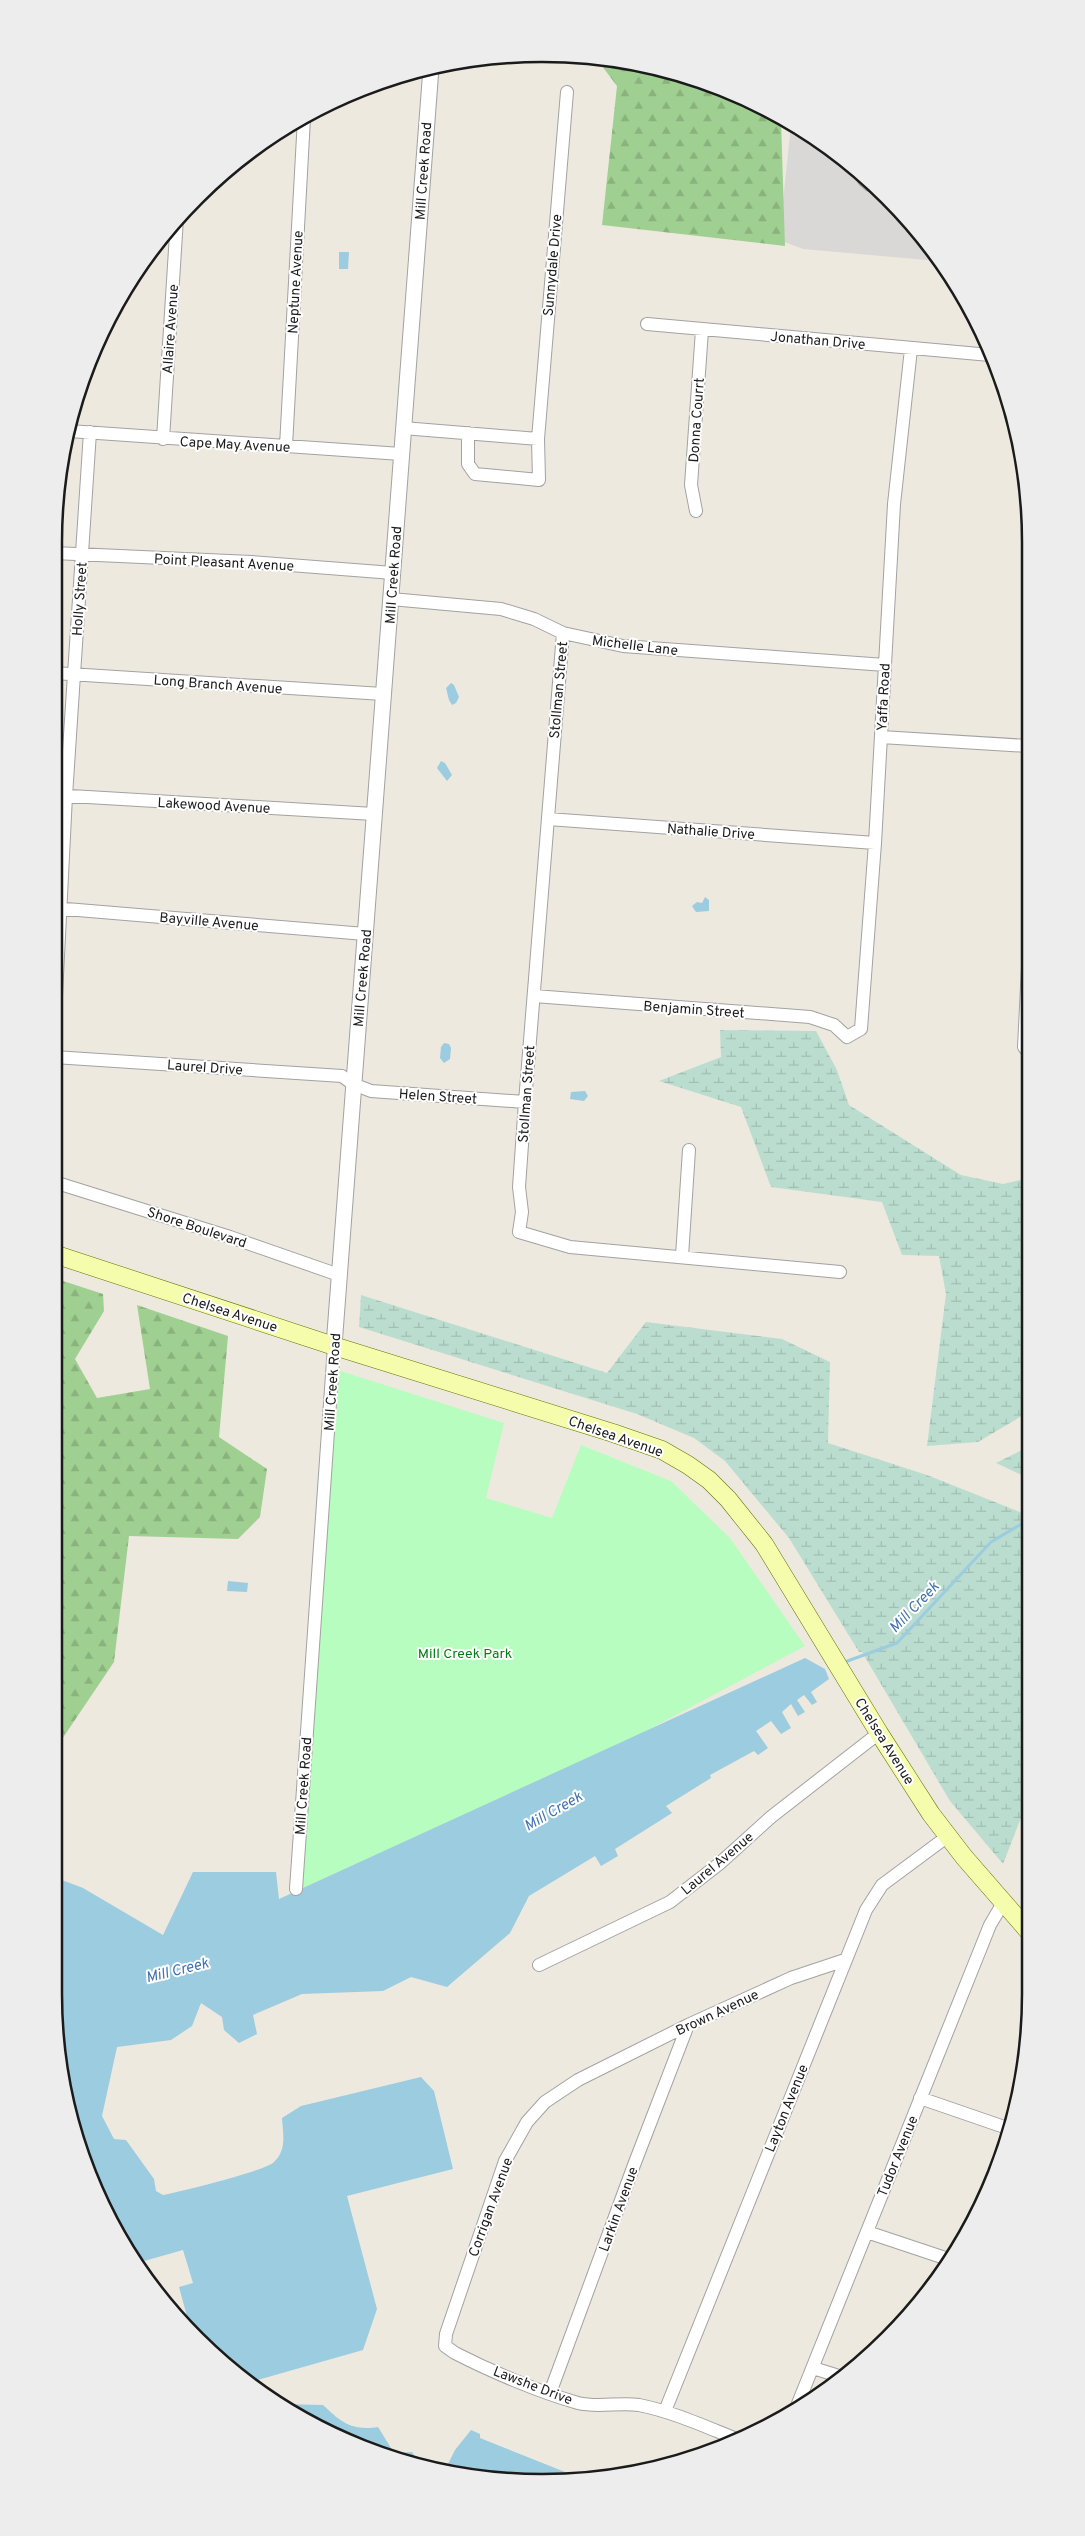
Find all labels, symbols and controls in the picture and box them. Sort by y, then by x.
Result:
street label: Mill Creek Road [413,122,436,221]
street label: Sunnydale Drive [541,213,566,317]
street label: Neptune Avenue [285,230,308,334]
street label: Allaire Avenue [160,284,183,375]
street label: Jonathan Drive [770,329,866,354]
street label: Donna Courrt [686,377,709,463]
street label: Cape May Avenue [179,434,291,457]
street label: Mill Creek Road [383,526,406,625]
street label: Point Pleasant Avenue [153,551,294,576]
street label: Holly Street [69,561,92,637]
street label: Michelle Lane [591,633,679,660]
street label: Stollman Street [547,641,572,740]
street label: Yaffa Road [874,663,895,731]
street label: Long Branch Avenue [153,673,283,698]
street label: Lakewood Avenue [157,795,271,818]
street label: Nathalie Drive [666,821,755,844]
street label: Bayville Avenue [159,910,259,935]
street label: Mill Creek Road [351,929,376,1028]
street label: Benjamin Street [643,998,745,1023]
street label: Stollman Street [516,1045,539,1143]
street label: Laurel Drive [166,1057,243,1080]
street label: Helen Street [398,1086,478,1109]
street label: Shore Boulevard [145,1204,248,1252]
street label: Chelsea Avenue [180,1290,279,1337]
street label: Mill Creek Road [322,1333,345,1432]
street label: Chelsea Avenue [566,1413,665,1462]
water label: Mill Creek [886,1578,944,1638]
park label: Mill Creek Park [418,1646,512,1663]
street label: Chelsea Avenue [850,1695,917,1788]
street label: Mill Creek Road [293,1737,316,1836]
water label: Mill Creek [521,1788,587,1837]
street label: Laurel Avenue [678,1829,758,1899]
water label: Mill Creek [144,1954,211,1988]
street label: Brown Avenue [674,1987,762,2040]
street label: Layton Avenue [762,2062,813,2155]
street label: Tudor Avenue [874,2114,922,2200]
street label: Corrigan Avenue [466,2156,517,2259]
street label: Larkin Avenue [596,2165,643,2254]
street label: Lawshe Drive [490,2363,575,2409]

